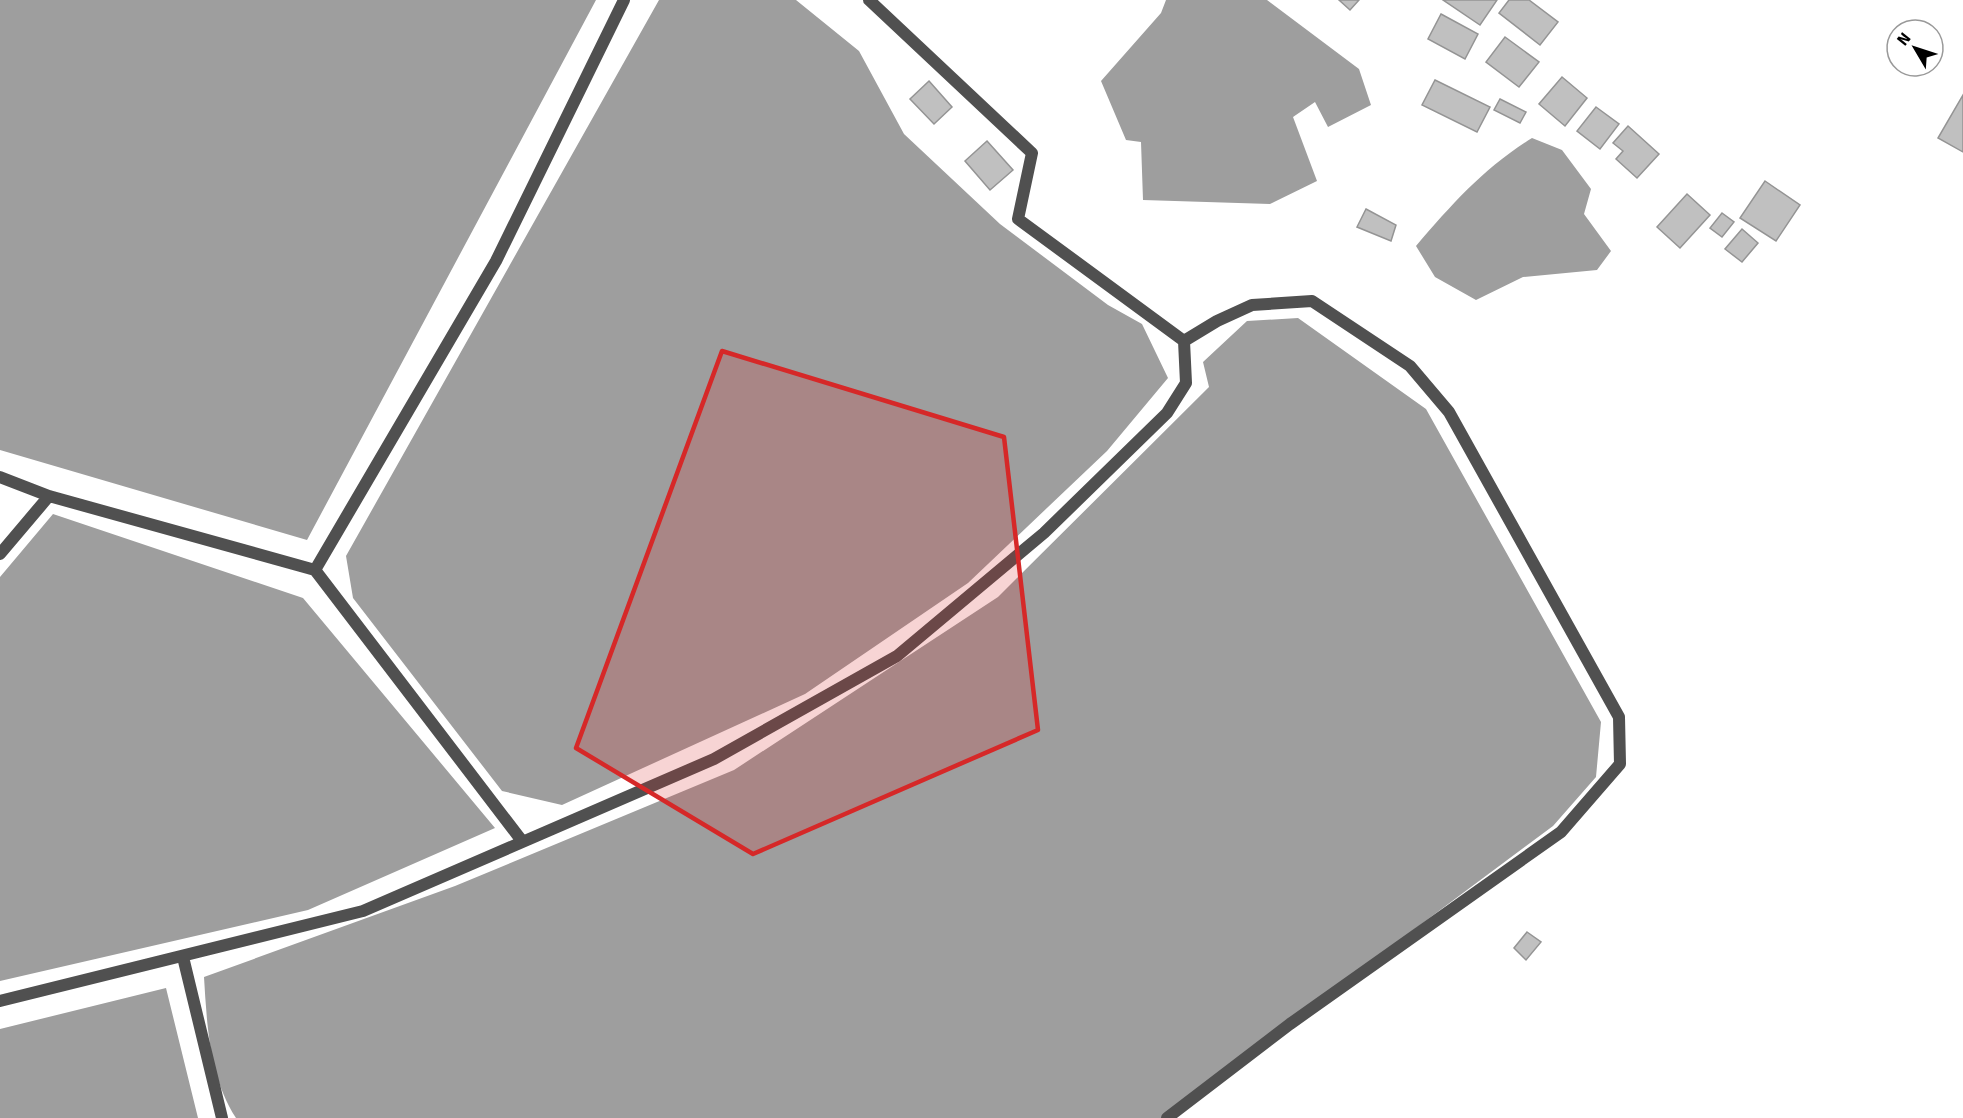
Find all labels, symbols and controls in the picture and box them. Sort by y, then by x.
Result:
north arrow [1885,18,1945,78]
text: N [1893,29,1915,50]

